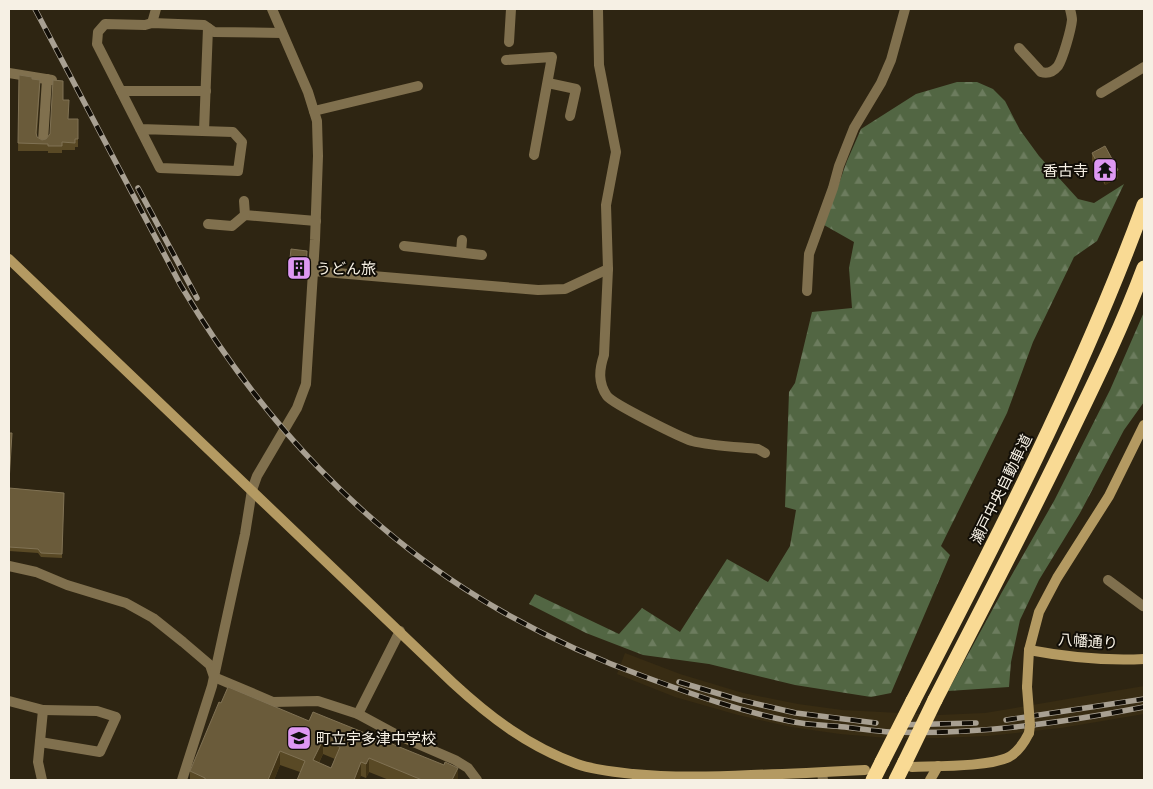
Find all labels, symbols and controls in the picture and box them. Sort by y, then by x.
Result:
temple icon: 香古寺 [1092,157,1118,183]
place label: 香古寺 [1043,162,1088,179]
building icon: うどん旅 [286,255,312,281]
place label: うどん旅 [316,260,376,277]
street label: 瀬戸中央自動車道 [967,431,1035,547]
street label: 八幡通り [1057,630,1119,652]
school or university icon: 町立宇多津中学校 [286,725,312,751]
place label: 町立宇多津中学校 [316,730,436,747]

